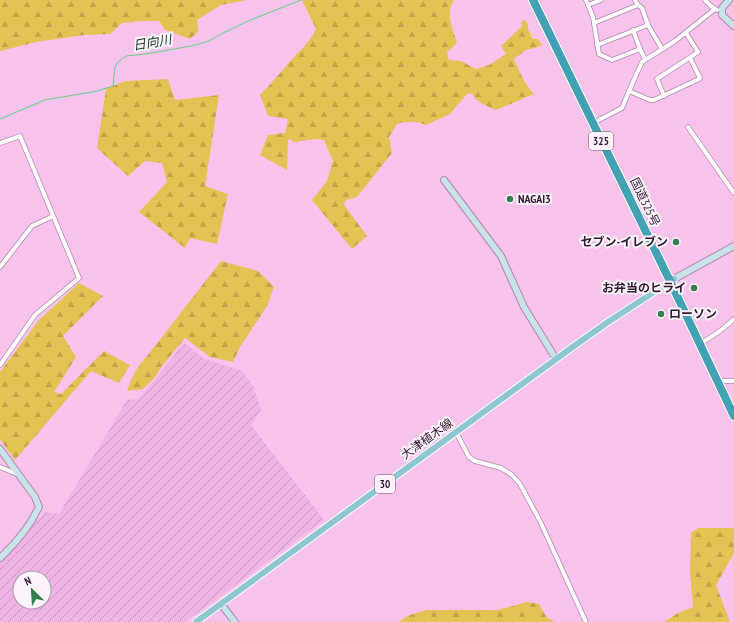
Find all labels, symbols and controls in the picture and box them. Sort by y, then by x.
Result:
water label: 日向川 [131,30,175,54]
road number: 325 [589,132,613,150]
street label: 国道325号 [627,175,664,229]
place label: NAGAI3 [518,191,551,206]
marker: NAGAI3 [505,194,515,204]
place label: セブン-イレブン [580,234,668,249]
marker: セブン-イレブン [671,237,681,247]
place label: お弁当のヒライ [602,280,686,295]
marker: お弁当のヒライ [689,283,699,293]
place label: ローソン [669,306,717,321]
marker: ローソン [656,309,666,319]
street label: 大津植木線 [398,415,455,462]
road number: 30 [375,475,395,493]
north arrow [12,570,52,610]
text: N [22,573,33,589]

